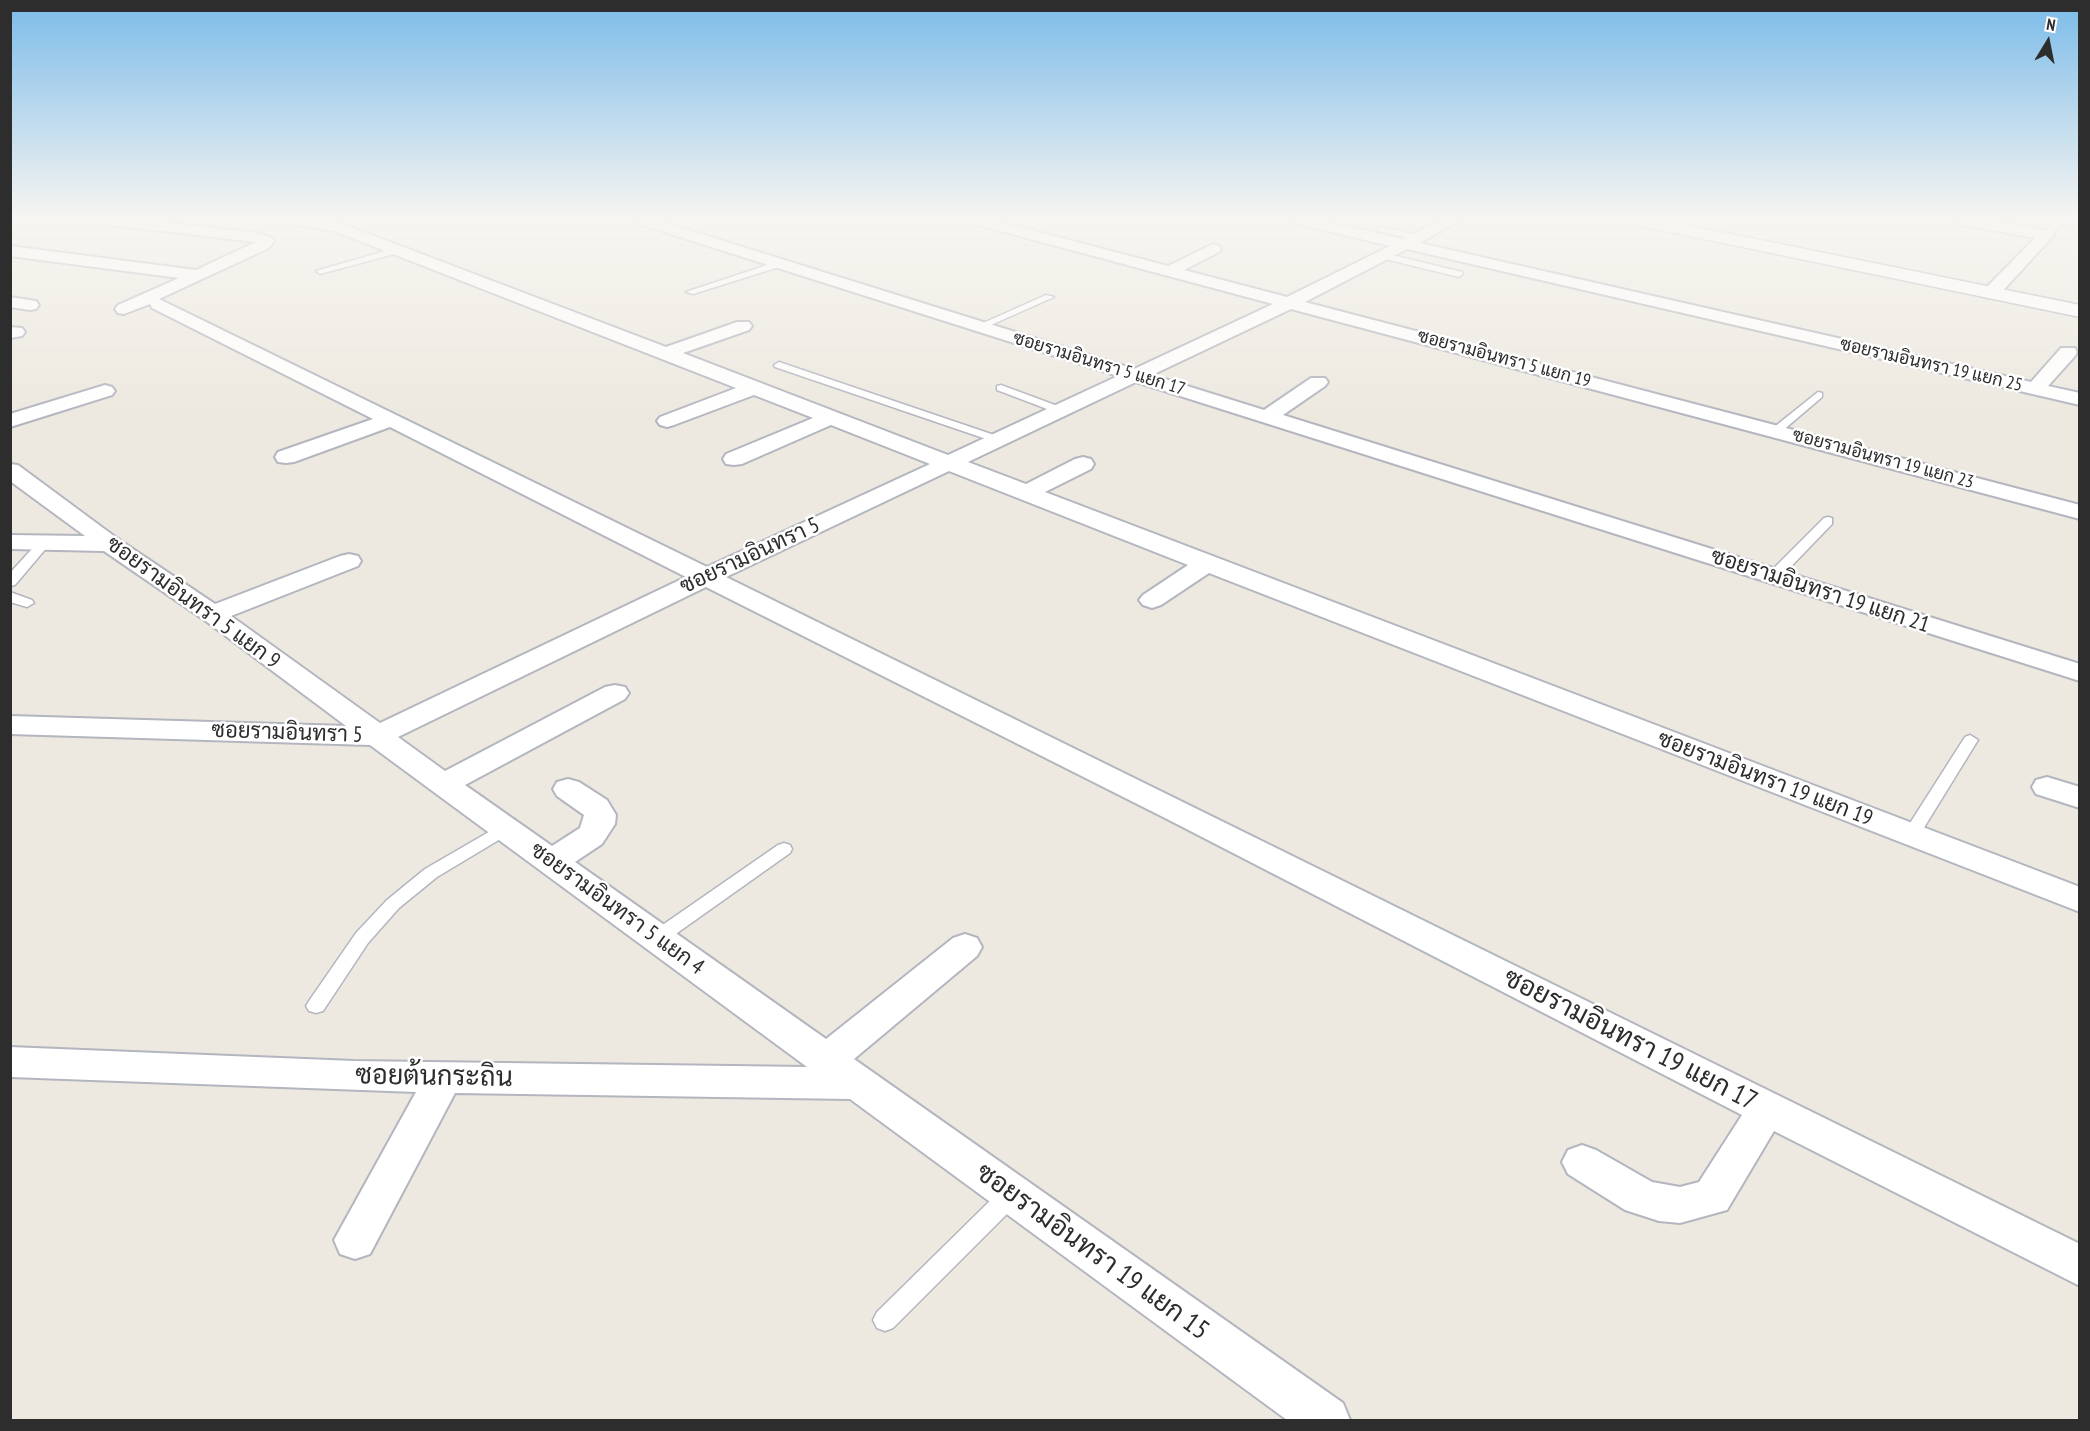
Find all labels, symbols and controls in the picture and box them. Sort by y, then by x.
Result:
north arrow [2018,12,2078,72]
text: N [2045,14,2057,35]
street label: ซอยรามอินทรา 5 แยก 19 [1415,325,1593,393]
street label: ซอยรามอินทรา 5 แยก 17 [1010,328,1188,400]
street label: ซอยรามอินทรา 19 แยก 25 [1838,333,2024,397]
street label: ซอยรามอินทรา 19 แยก 23 [1790,424,1976,494]
street label: ซอยรามอินทรา 5 [676,512,824,600]
street label: ซอยรามอินทรา 5 แยก 9 [101,531,285,675]
street label: ซอยรามอินทรา 19 แยก 21 [1707,543,1933,639]
street label: ซอยรามอินทรา 5 [211,717,363,749]
street label: ซอยรามอินทรา 19 แยก 19 [1654,726,1876,832]
street label: ซอยรามอินทรา 5 แยก 4 [525,837,709,981]
street label: ซอยรามอินทรา 19 แยก 17 [1498,962,1762,1118]
street label: ซอยต้นกระถิน [355,1059,513,1095]
street label: ซอยรามอินทรา 19 แยก 15 [969,1157,1215,1347]

